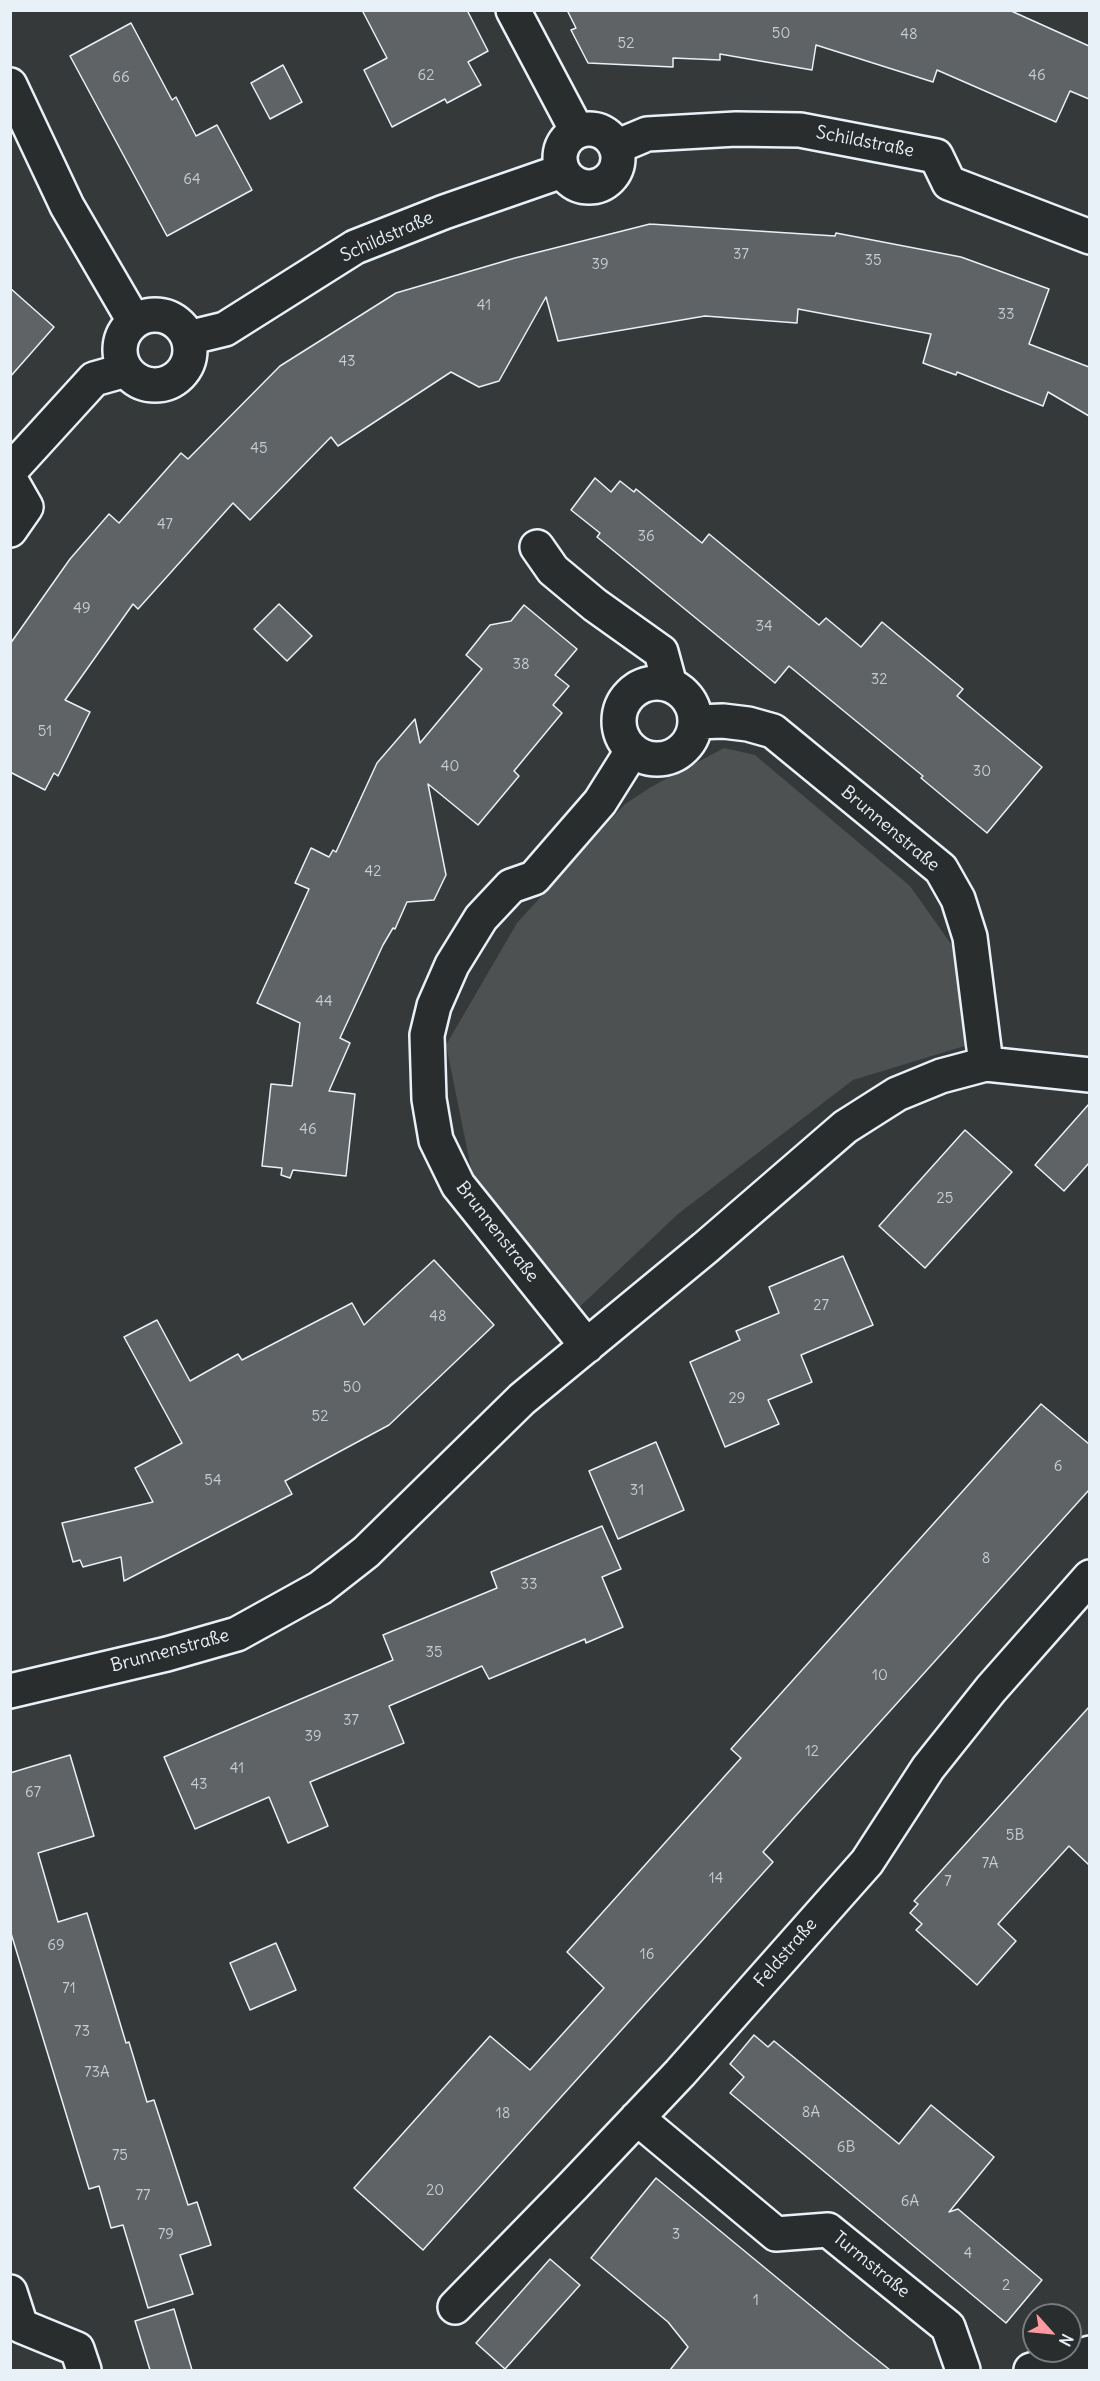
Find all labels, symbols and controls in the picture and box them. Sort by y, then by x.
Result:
house number: 50 [772,25,790,43]
house number: 48 [900,26,918,44]
house number: 52 [618,35,634,53]
house number: 62 [418,67,434,85]
house number: 46 [1028,67,1046,85]
house number: 66 [112,69,130,87]
street label: Schildstraße [814,122,916,162]
house number: 64 [183,171,201,189]
street label: Schildstraße [337,207,437,267]
house number: 37 [733,246,749,264]
house number: 35 [864,252,882,270]
house number: 39 [591,256,609,274]
house number: 41 [477,297,491,315]
house number: 33 [997,306,1015,324]
house number: 43 [338,353,356,371]
house number: 45 [250,440,268,458]
house number: 47 [157,516,173,534]
house number: 36 [637,528,655,546]
house number: 49 [73,600,91,618]
house number: 34 [755,618,773,636]
house number: 38 [512,656,530,674]
house number: 32 [871,671,887,689]
house number: 51 [38,723,52,741]
house number: 40 [441,758,459,776]
house number: 30 [973,763,991,781]
street label: Brunnenstraße [836,782,944,876]
house number: 42 [365,863,381,881]
house number: 44 [315,993,333,1011]
house number: 46 [299,1121,317,1139]
street label: Brunnenstraße [451,1177,543,1287]
house number: 25 [937,1190,953,1208]
house number: 27 [813,1297,829,1315]
house number: 48 [429,1308,447,1326]
house number: 50 [343,1379,361,1397]
house number: 29 [729,1390,745,1408]
house number: 52 [312,1408,328,1426]
house number: 6 [1054,1458,1062,1476]
house number: 54 [204,1472,222,1490]
house number: 31 [630,1482,644,1500]
house number: 8 [982,1550,990,1568]
house number: 33 [520,1576,538,1594]
street label: Brunnenstraße [108,1625,232,1677]
house number: 35 [425,1644,443,1662]
house number: 10 [872,1667,888,1685]
house number: 37 [343,1712,359,1730]
house number: 39 [304,1728,322,1746]
house number: 12 [805,1743,819,1761]
house number: 41 [230,1760,244,1778]
house number: 43 [190,1776,208,1794]
house number: 67 [25,1784,41,1802]
house number: 5B [1006,1827,1024,1845]
house number: 7A [982,1855,998,1873]
house number: 14 [709,1870,723,1888]
house number: 7 [944,1873,952,1891]
street label: Feldstraße [750,1914,822,1992]
house number: 69 [47,1937,65,1955]
house number: 16 [640,1946,654,1964]
house number: 71 [62,1980,76,1998]
house number: 73 [74,2023,90,2041]
house number: 73A [84,2064,110,2082]
house number: 8A [802,2104,820,2122]
house number: 18 [496,2105,510,2123]
house number: 6B [837,2139,855,2157]
house number: 75 [112,2147,128,2165]
house number: 20 [426,2182,444,2200]
house number: 77 [136,2187,150,2205]
house number: 6A [901,2193,919,2211]
house number: 79 [158,2226,174,2244]
house number: 3 [672,2226,680,2244]
street label: Turmstraße [828,2227,914,2303]
house number: 4 [964,2245,972,2263]
house number: 2 [1002,2277,1010,2295]
house number: 1 [753,2292,759,2310]
north arrow [1022,2303,1082,2363]
text: N [1055,2331,1078,2350]

